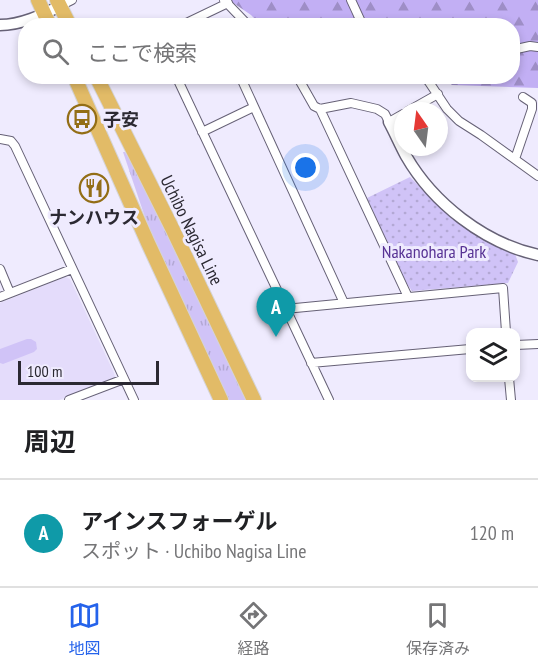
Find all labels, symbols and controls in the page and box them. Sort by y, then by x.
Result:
search box [18,18,520,84]
icon: search [39,35,72,68]
text: ここで検索 [87,39,197,67]
north arrow [394,102,448,156]
bus stop icon: 子安 [66,103,98,135]
place label: 子安 [103,108,139,131]
your location [291,153,320,182]
street label: Uchibo Nagisa Line [155,171,229,289]
restaurant icon: ナンハウス [78,172,110,204]
place label: ナンハウス [49,206,139,229]
park label: Nakanohara Park [382,240,486,263]
pin: A [256,288,296,337]
map controls [466,328,520,382]
button: layers [466,328,520,382]
scale bar [18,358,159,386]
text: 100 m [27,361,62,381]
text: 周辺 [24,425,76,458]
text: アインスフォーゲル [81,507,277,535]
text: A [38,520,49,546]
text: 120 m [470,520,514,546]
text: スポット · Uchibo Nagisa Line [81,538,306,564]
tab: 地図 [68,599,101,659]
tab: 経路 [237,599,270,659]
tab: 保存済み [406,599,470,659]

